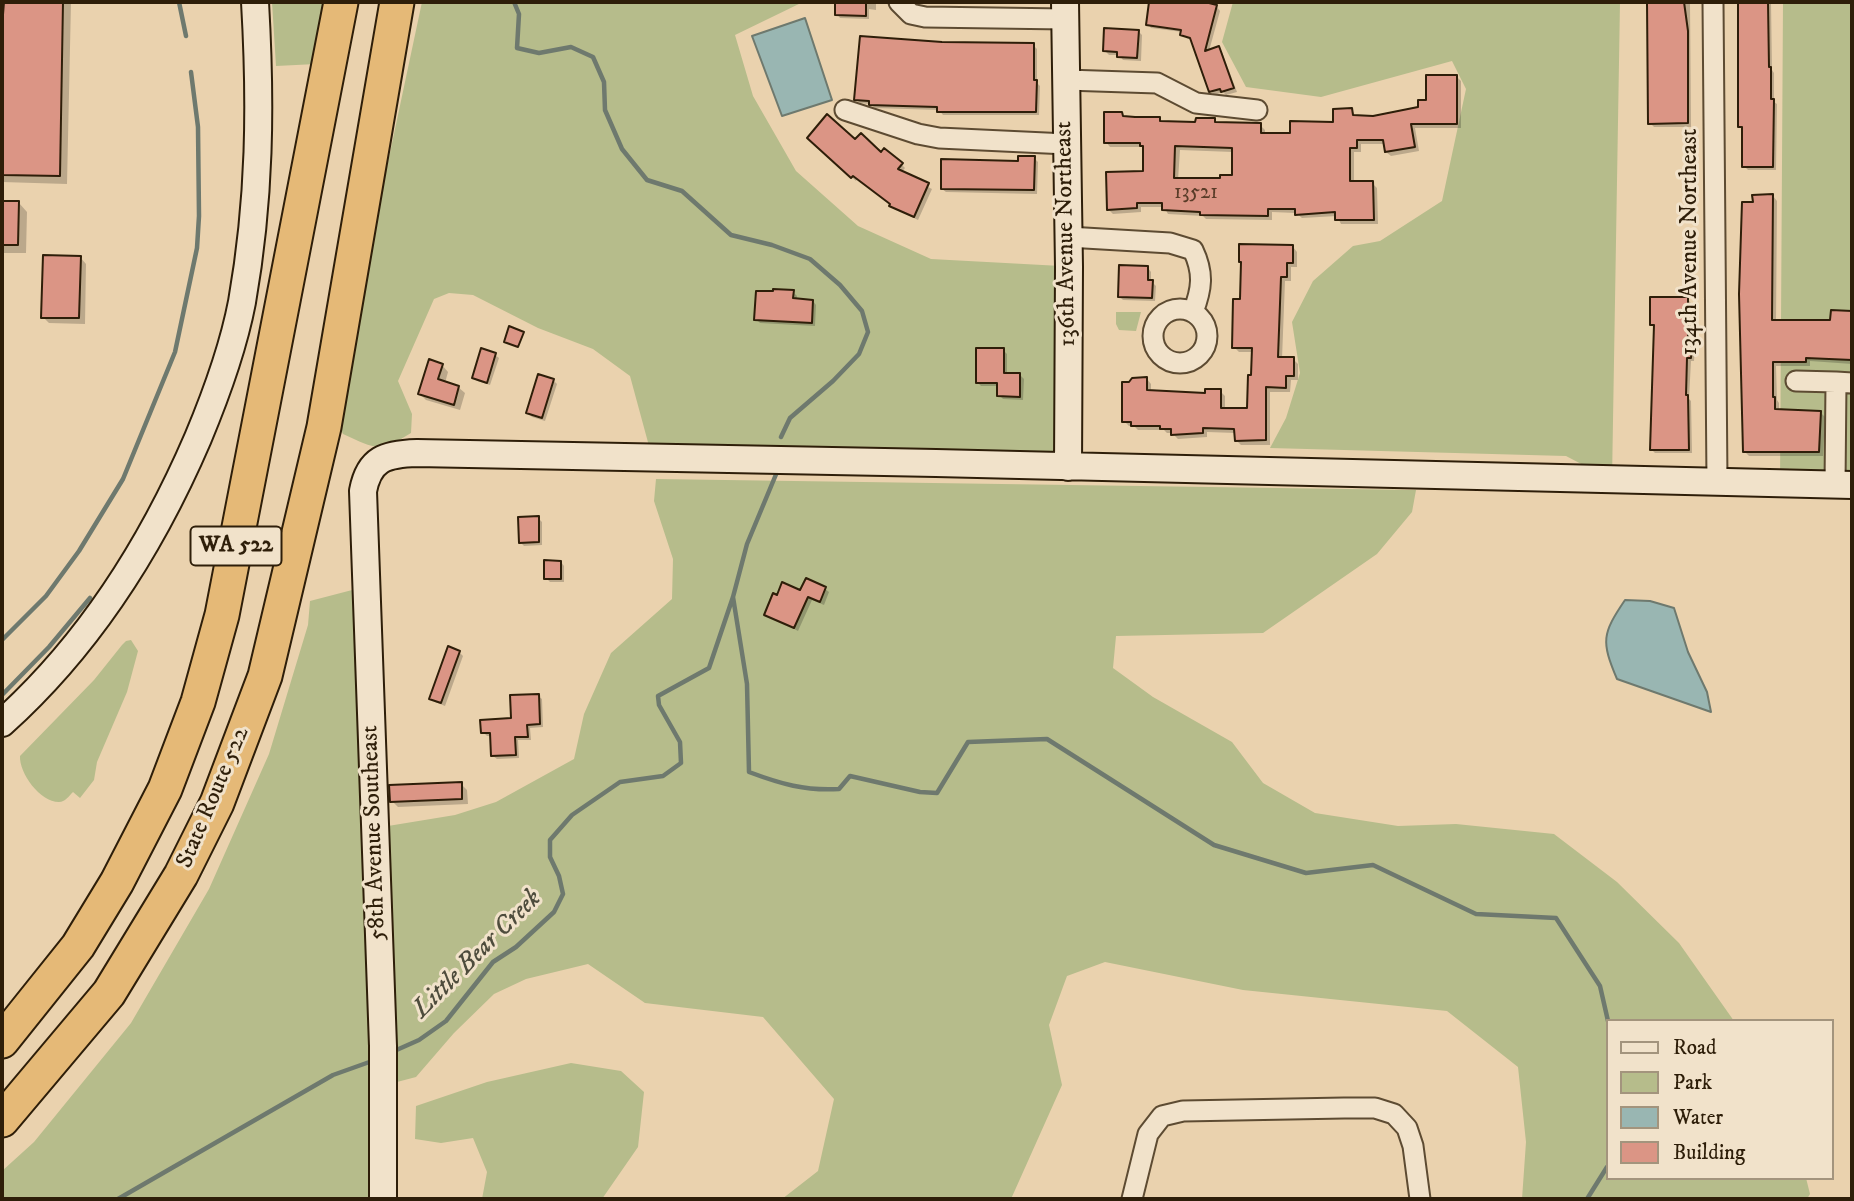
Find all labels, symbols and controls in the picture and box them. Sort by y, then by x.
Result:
street label: 136th Avenue Northeast [1051,121,1083,347]
street label: 134th Avenue Northeast [1677,128,1705,356]
house number: 13521 [1174,181,1218,207]
road number: WA 522 [190,526,282,566]
street label: State Route 522 [171,723,257,873]
street label: 58th Avenue Southeast [357,725,393,941]
water label: Little Bear Creek [407,884,549,1026]
legend [1605,1019,1833,1180]
text: Road [1673,1035,1717,1061]
text: Park [1673,1070,1712,1096]
text: Water [1673,1105,1723,1131]
text: Building [1673,1140,1745,1166]

